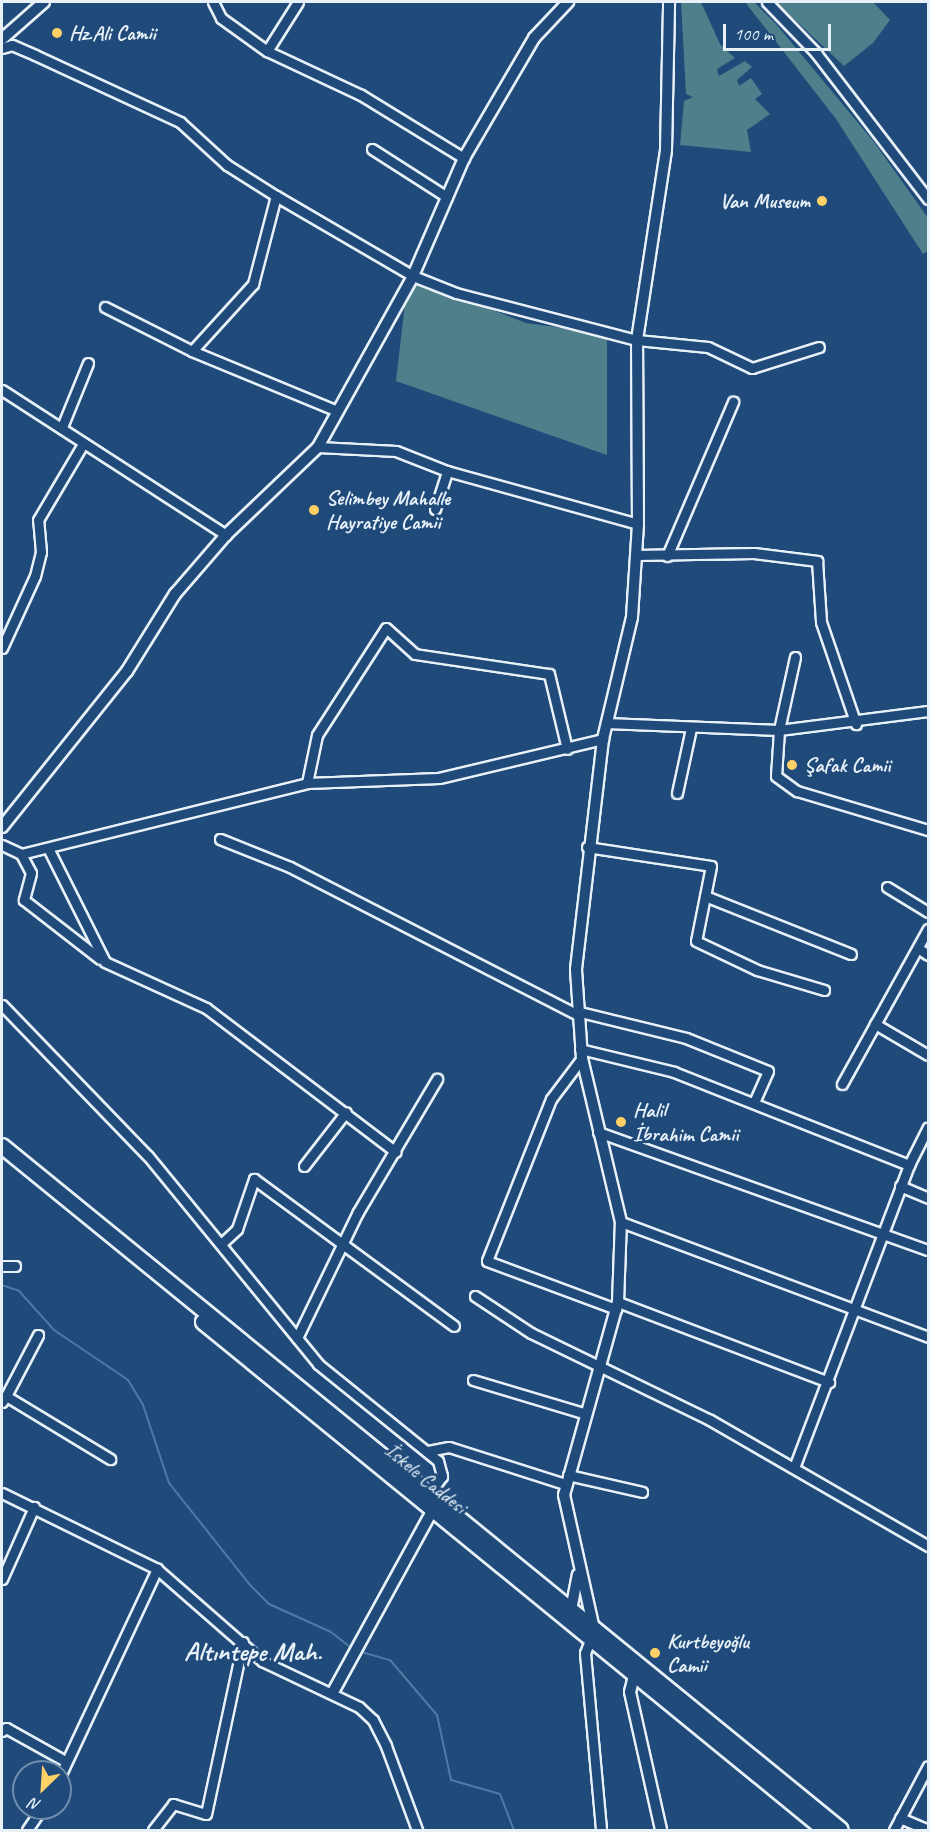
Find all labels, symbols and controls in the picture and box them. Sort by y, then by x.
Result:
scale bar [726,12,834,50]
place label: Hz.Ali Camii [69,20,155,46]
text: 100 m [734,23,773,45]
marker: Hz.Ali Camii [50,26,64,40]
place label: Van Museum [719,188,810,214]
marker: Van Museum [815,194,829,208]
place label: Selimbey Mahalle Hayratiye Camii [326,485,450,535]
marker: Selimbey Mahalle Hayratiye Camii [307,503,321,517]
place label: Şafak Camii [804,752,891,778]
marker: Şafak Camii [785,758,799,772]
place label: Halil İbrahim Camii [633,1097,738,1147]
marker: Halil İbrahim Camii [614,1115,628,1129]
street label: İskele Caddesi [380,1437,472,1519]
place label: Kurtbeyoğlu Camii [667,1628,749,1678]
district label: Altıntepe Mah. [184,1636,322,1668]
marker: Kurtbeyoğlu Camii [648,1646,662,1660]
north arrow [12,1760,72,1820]
text: N [27,1793,44,1816]

